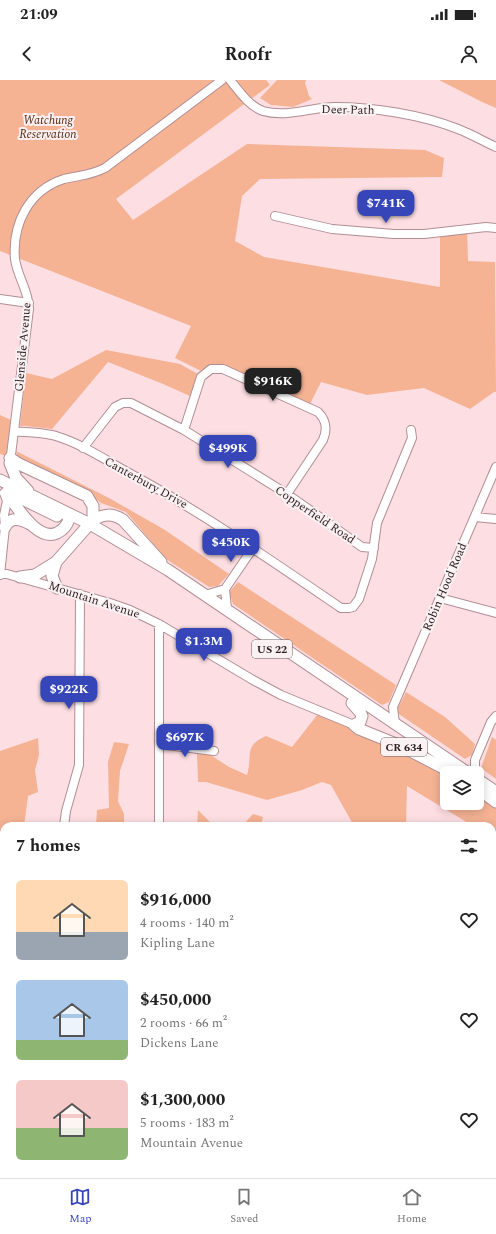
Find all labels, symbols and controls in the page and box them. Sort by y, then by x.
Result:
text: 21:09 [20,3,58,26]
text: Roofr [224,41,272,68]
icon: back [16,43,38,65]
icon: person [458,43,480,65]
street label: Deer Path [321,100,375,120]
park label: Watchung Reservation [19,111,77,144]
pin: $741K [358,190,414,224]
text: $741K [366,193,406,213]
street label: Glenside Avenue [10,301,36,392]
pin: $916K [245,368,301,402]
text: $916K [253,371,293,391]
pin: $499K [200,435,256,469]
text: $499K [208,438,248,458]
street label: Canterbury Drive [101,452,191,514]
street label: Copperfield Road [271,481,359,549]
pin: $450K [203,529,259,563]
text: $450K [211,532,251,552]
street label: Robin Hood Road [418,540,472,634]
street label: Mountain Avenue [46,576,142,624]
pin: $1.3M [176,628,232,662]
text: $1.3M [185,631,223,651]
road number: US 22 [252,640,292,658]
pin: $922K [41,676,97,710]
text: $922K [49,679,89,699]
pin: $697K [157,724,213,758]
text: $697K [165,727,205,747]
road number: CR 634 [381,738,427,756]
map controls [440,766,484,810]
button: layers [440,766,484,810]
text: 7 homes [16,833,81,859]
icon: filters [458,835,480,857]
text: $916,000 [140,887,211,913]
icon: home [48,896,96,944]
icon: heart [458,909,480,931]
text: 4 rooms · 140 m² [140,913,234,933]
text: Kipling Lane [140,933,215,953]
text: $450,000 [140,987,211,1013]
icon: home [48,996,96,1044]
icon: heart [458,1009,480,1031]
text: 2 rooms · 66 m² [140,1013,227,1033]
text: Dickens Lane [140,1033,219,1053]
text: $1,300,000 [140,1087,225,1113]
icon: home [48,1096,96,1144]
icon: heart [458,1109,480,1131]
text: 5 rooms · 183 m² [140,1113,234,1133]
text: Mountain Avenue [140,1133,243,1153]
tab: Map [69,1186,92,1227]
tab: Saved [230,1186,258,1227]
tab: Home [397,1186,427,1227]

